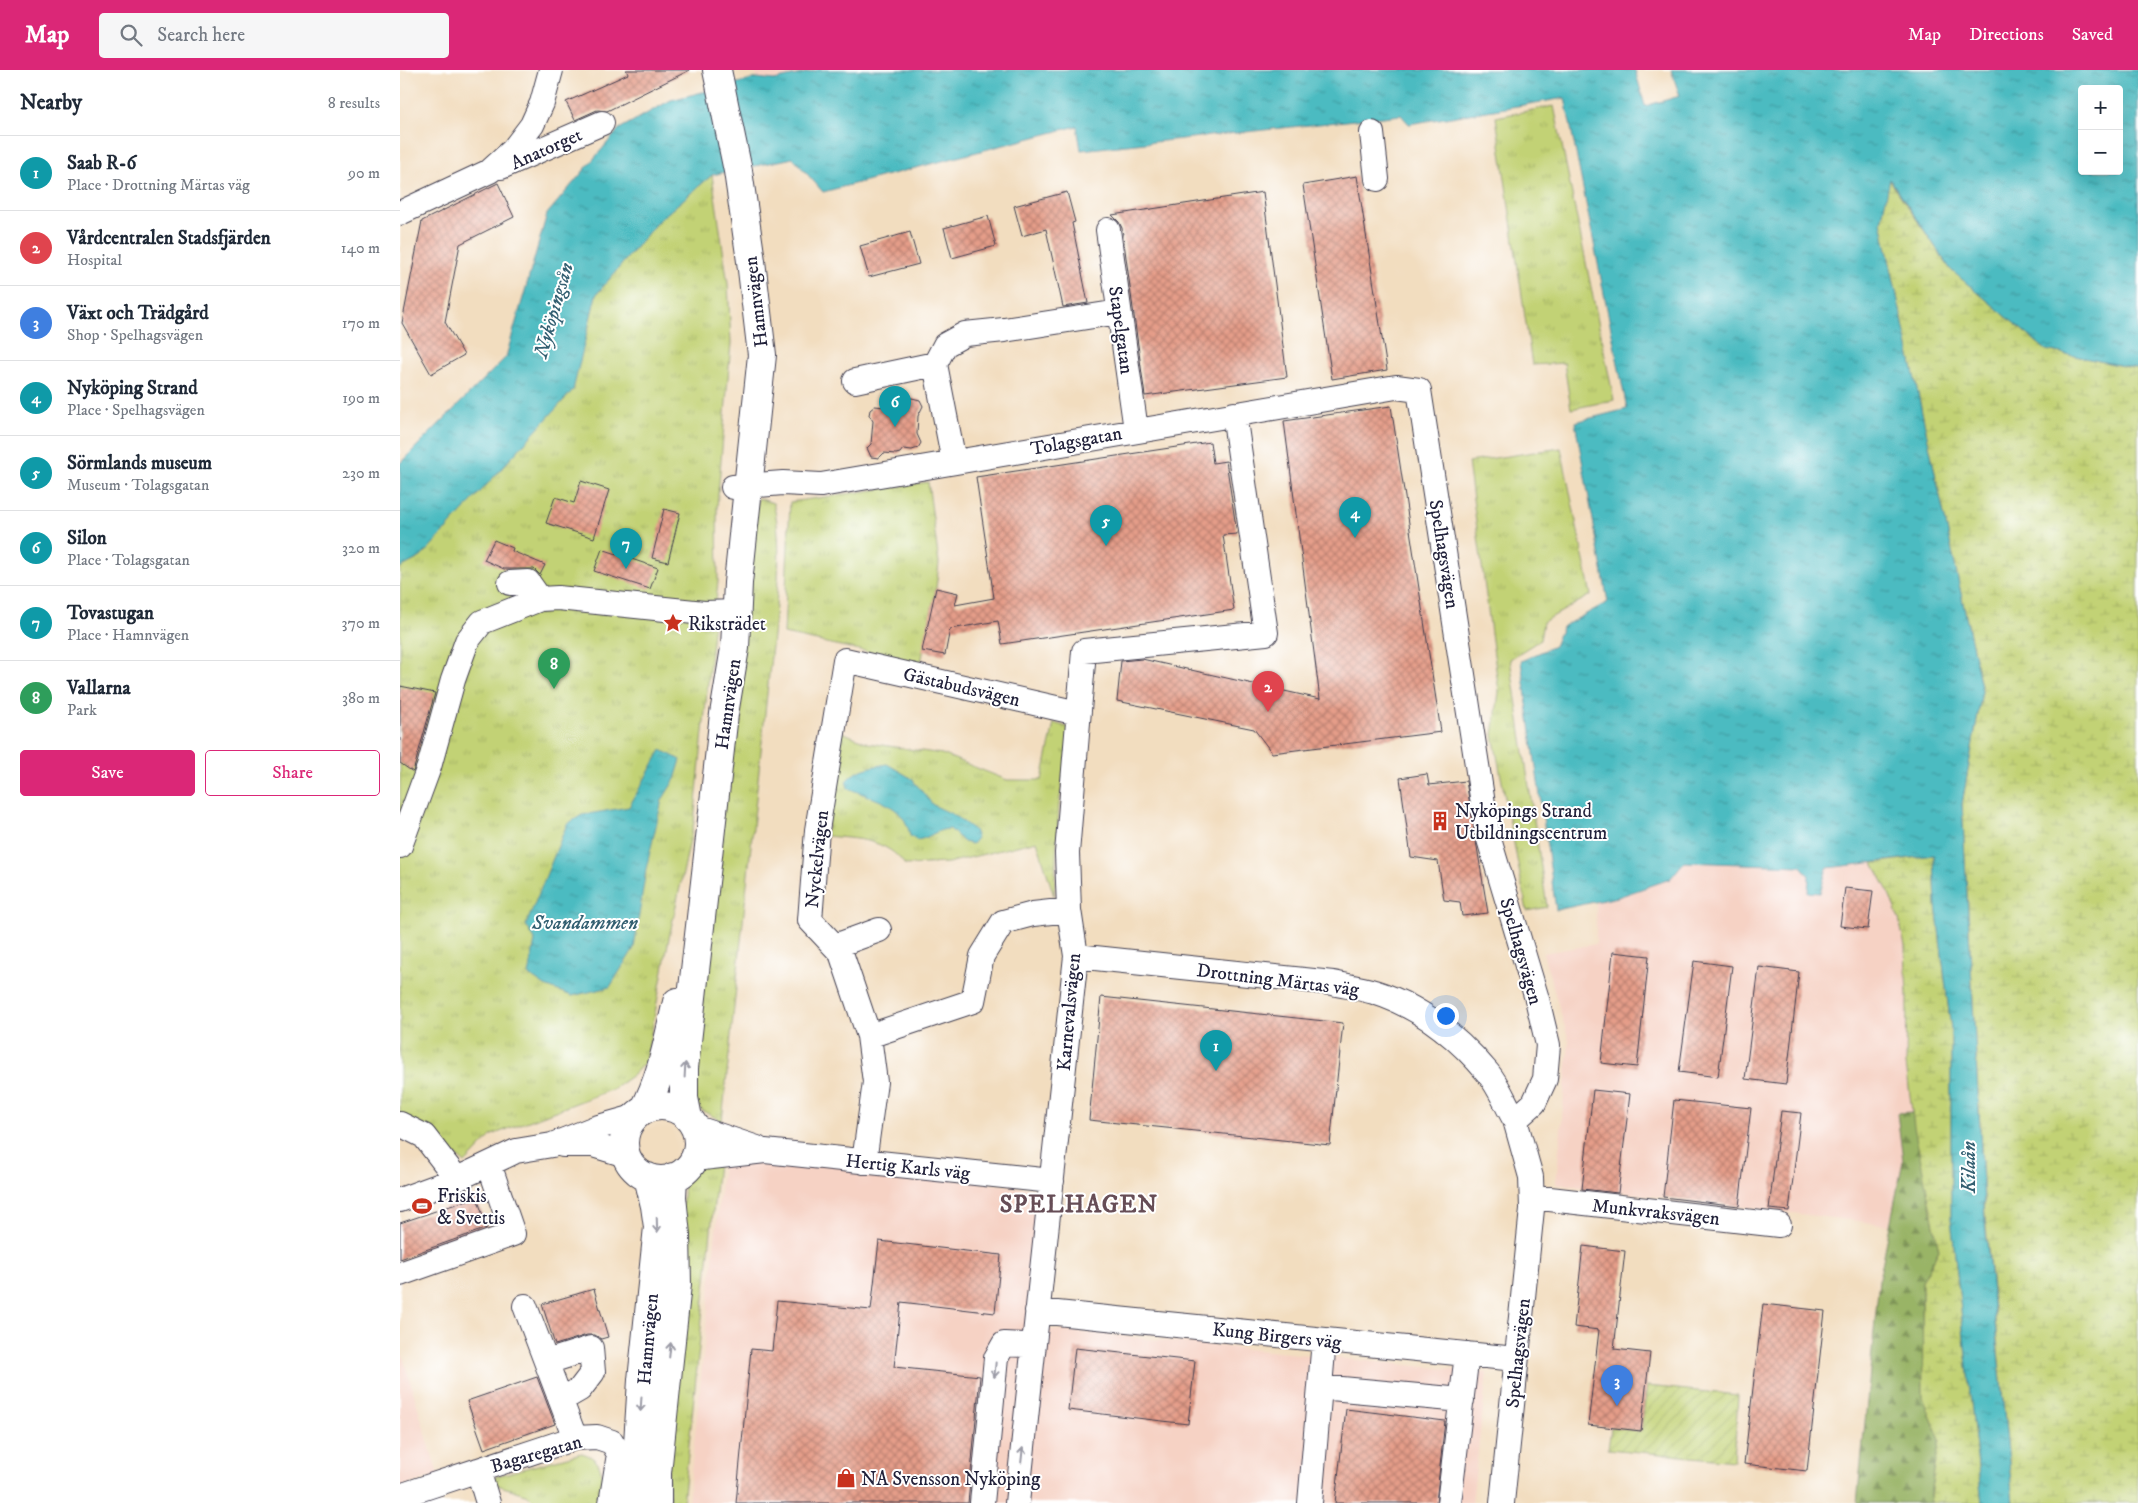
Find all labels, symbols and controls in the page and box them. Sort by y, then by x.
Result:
search box [99,13,449,58]
text: Map [25,20,69,50]
icon: search [117,21,145,49]
text: Search here [157,24,245,47]
text: Map [1908,24,1941,46]
text: Directions [1969,24,2044,46]
text: Saved [2072,24,2113,46]
map controls [2078,85,2123,175]
button: + [2078,85,2123,130]
text: Nearby [20,90,82,116]
text: 8 results [328,93,380,113]
street label: Anatorget [507,123,586,175]
button: − [2078,130,2123,175]
text: Saab R-6 [67,152,136,175]
text: 1 [33,163,39,183]
text: 90 m [348,163,380,183]
text: Place · Drottning Märtas väg [67,175,250,195]
text: Vårdcentralen Stadsfjärden [67,227,271,250]
text: 2 [32,238,40,258]
text: 140 m [341,238,380,258]
text: Hospital [67,250,122,270]
street label: Hamnvägen [739,255,773,349]
water label: Nyköpingsån [529,260,580,362]
street label: Stapelgatan [1103,285,1138,376]
text: Växt och Trädgård [67,302,209,325]
text: 3 [33,313,39,333]
text: 170 m [342,313,380,333]
text: Shop · Spelhagsvägen [67,325,203,345]
text: Nyköping Strand [67,377,198,400]
pin: 6 [879,386,911,427]
text: 4 [31,388,41,408]
text: 190 m [342,388,380,408]
text: Place · Spelhagsvägen [67,400,205,420]
street label: Tolagsgatan [1029,422,1124,461]
text: Sörmlands museum [67,452,212,475]
text: 5 [32,463,40,483]
text: 230 m [342,463,380,483]
text: Museum · Tolagsgatan [67,475,209,495]
pin: 4 [1339,497,1371,538]
street label: Spelhagsvägen [1424,498,1464,611]
pin: 5 [1090,505,1122,546]
text: Silon [67,527,107,550]
pin: 7 [610,528,642,569]
text: 6 [32,538,40,558]
text: 320 m [342,538,380,558]
text: Place · Tolagsgatan [67,550,190,570]
text: Tovastugan [67,602,154,625]
place icon: Riksträdet [662,612,684,634]
text: 7 [32,613,40,633]
text: 370 m [342,613,380,633]
place label: Riksträdet [688,613,766,636]
text: Place · Hamnvägen [67,625,189,645]
pin: 8 [538,648,570,689]
street label: Hamnvägen [711,657,746,751]
street label: Gästabudsvägen [901,663,1022,712]
pin: 2 [1252,671,1284,712]
text: Vallarna [67,677,130,700]
text: 8 [32,688,40,708]
text: 380 m [342,688,380,708]
text: Park [67,700,97,720]
button: Save [20,750,195,796]
button: Share [205,750,380,796]
place label: Nyköpings Strand Utbildningscentrum [1455,800,1607,845]
street label: Nyckelvägen [801,809,834,909]
building icon: Nyköpings Strand Utbildningscentrum [1429,810,1451,832]
street label: Spelhagsvägen [1494,895,1547,1008]
water label: Svandammen [531,911,638,936]
street label: Karnevalsvägen [1053,952,1086,1072]
street label: Drottning Märtas väg [1195,959,1361,1002]
your location [1433,1003,1459,1029]
pin: 1 [1200,1030,1232,1071]
one-way arrow [680,1062,689,1078]
water label: Kilaån [1957,1141,1982,1194]
street label: Hertig Karls väg [844,1150,972,1186]
place label: Friskis & Svettis [437,1185,505,1230]
district label: SPELHAGEN [1000,1190,1158,1220]
street label: Munkvraksvägen [1591,1194,1721,1231]
sports icon: Friskis & Svettis [411,1195,433,1217]
one-way arrow [652,1217,661,1233]
street label: Hamnvägen [633,1292,664,1386]
street label: Spelhagsvägen [1501,1297,1536,1409]
street label: Kung Birgers väg [1211,1318,1343,1355]
one-way arrow [665,1342,675,1358]
one-way arrow [990,1362,1000,1378]
pin: 3 [1601,1365,1633,1406]
one-way arrow [636,1396,645,1412]
street label: Bagaregatan [488,1430,585,1478]
one-way arrow [1017,1447,1027,1463]
shop icon: NA Svensson Nyköping [835,1467,857,1489]
place label: NA Svensson Nyköping [861,1468,1041,1491]

